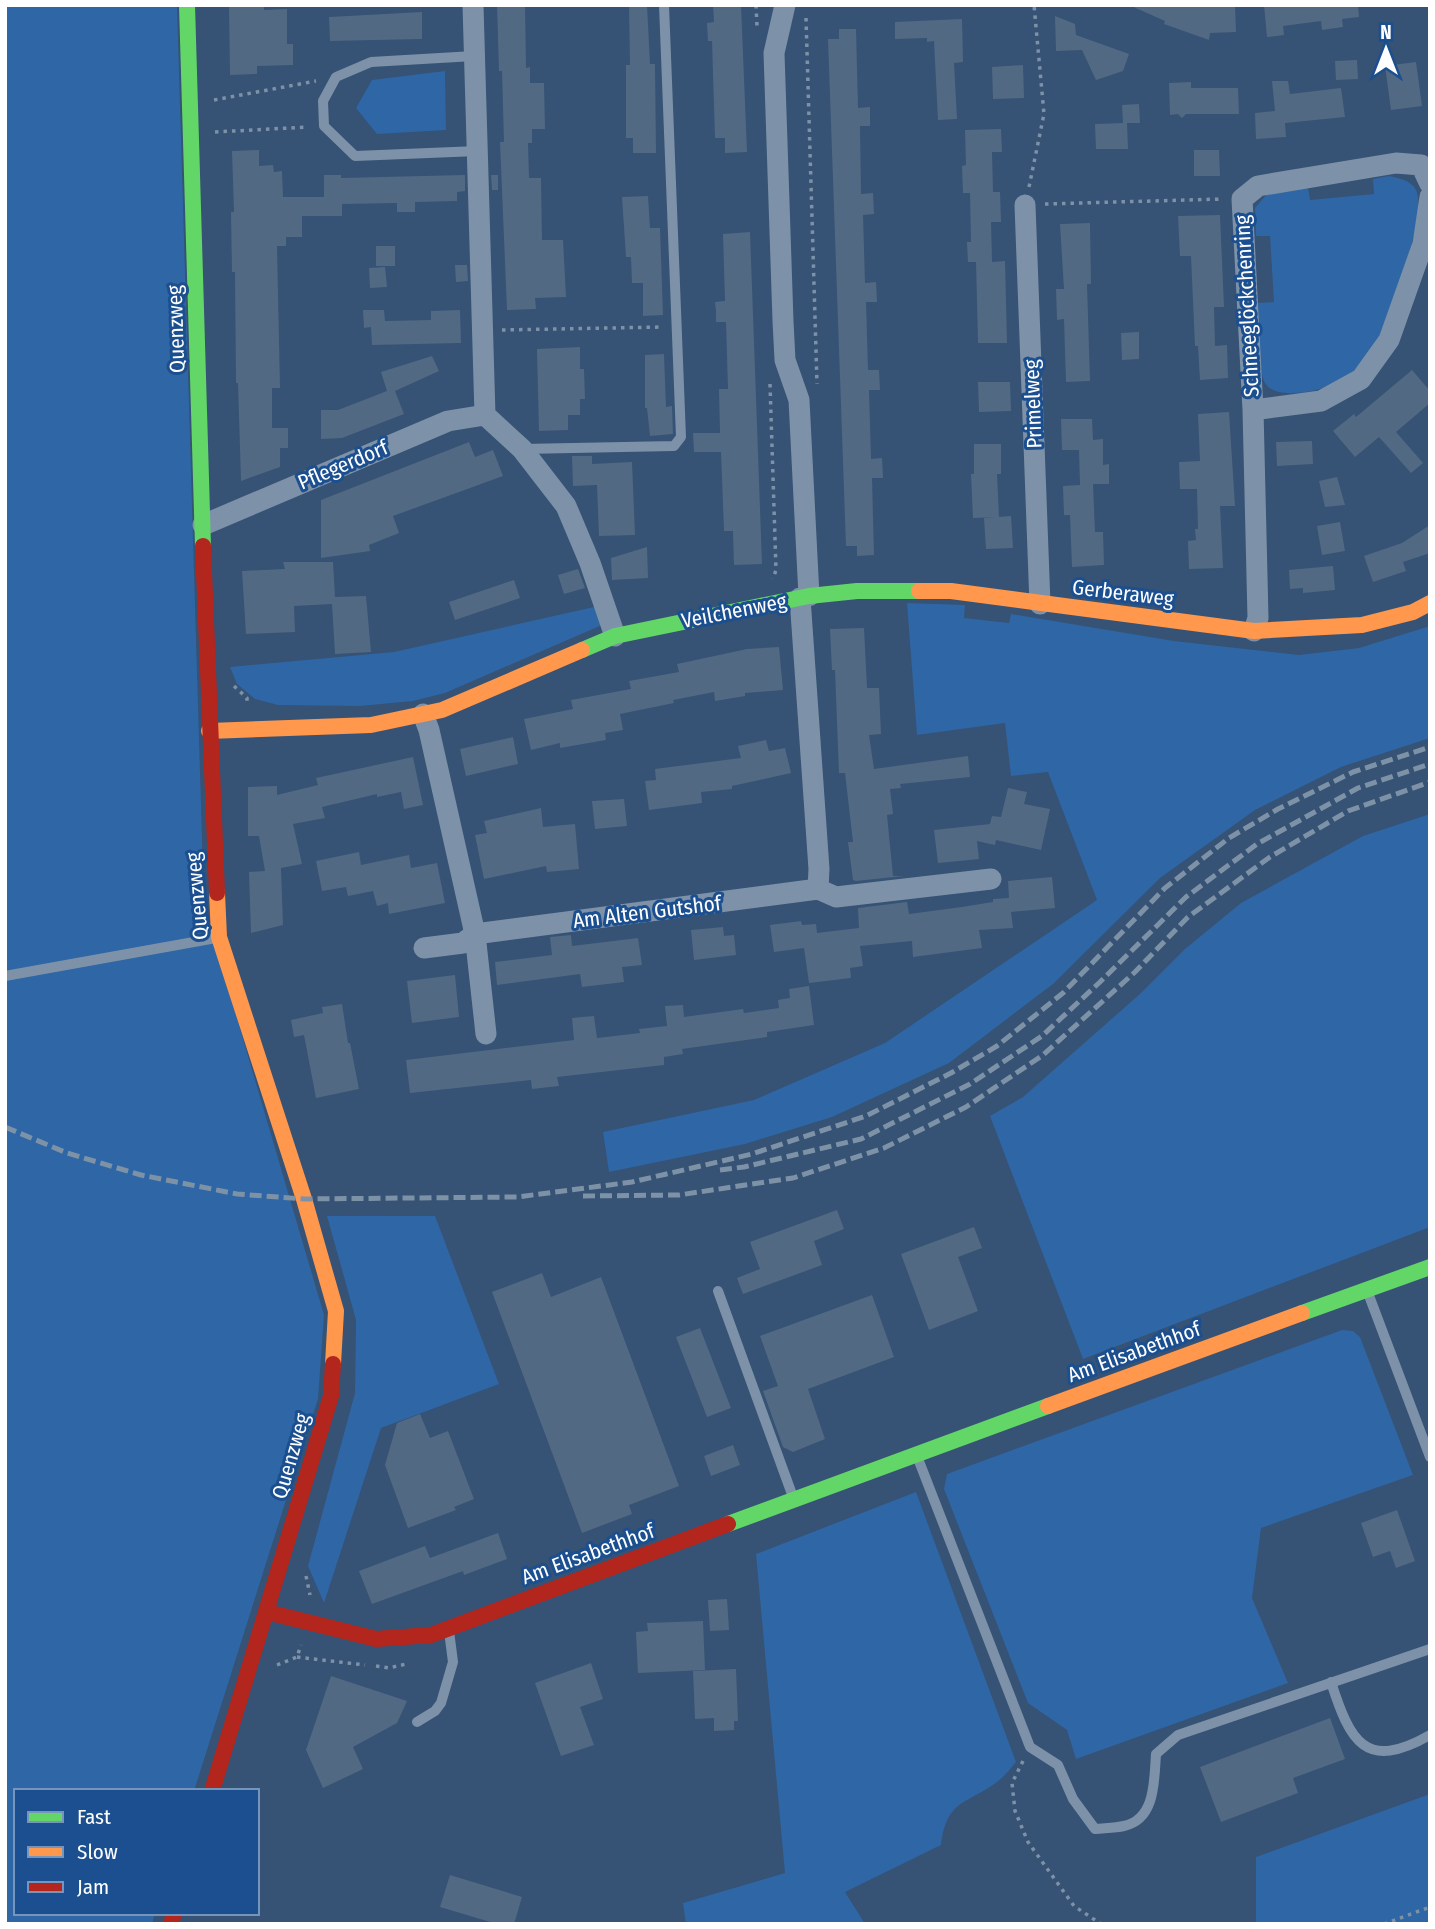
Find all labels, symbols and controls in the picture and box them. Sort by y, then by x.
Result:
north arrow [1351,14,1421,84]
text: N [1380,21,1392,44]
street label: Schneeglöckchenring [1229,214,1265,398]
street label: Quenzweg [161,284,191,373]
street label: Primelweg [1018,359,1048,449]
street label: Pflegerdorf [294,434,393,496]
street label: Gerberaweg [1071,574,1175,612]
street label: Veilchenweg [679,588,789,634]
street label: Quenzweg [180,851,214,941]
street label: Am Alten Gutshof [571,890,724,934]
street label: Am Elisabethhof [1064,1315,1206,1388]
street label: Quenzweg [266,1410,316,1502]
street label: Am Elisabethhof [518,1517,660,1590]
legend [14,1789,259,1915]
text: Fast [77,1804,111,1830]
text: Slow [77,1839,118,1865]
text: Jam [77,1874,109,1900]

